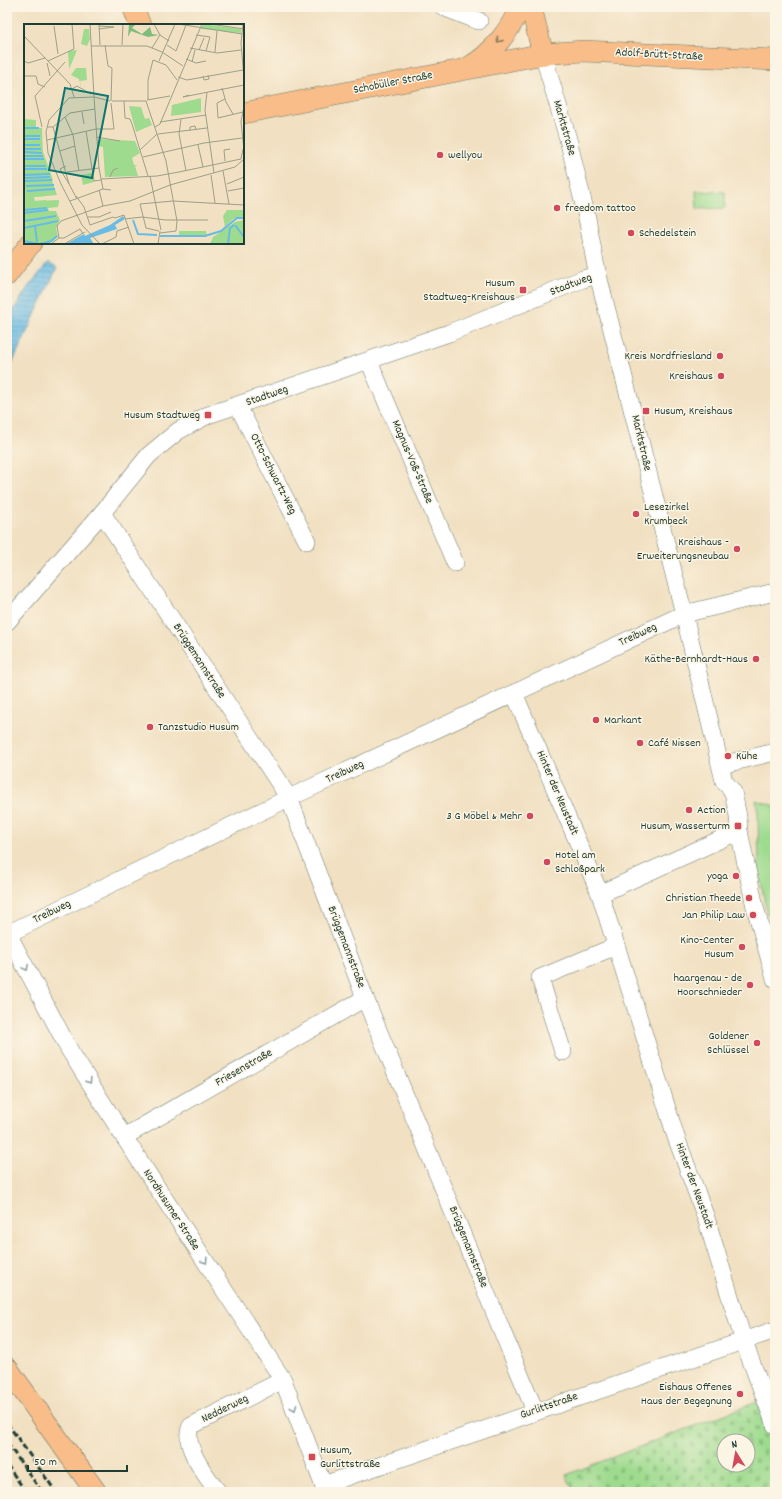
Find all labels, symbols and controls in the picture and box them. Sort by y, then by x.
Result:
inset map [24,24,244,244]
one-way arrow [496,36,504,43]
street label: Adolf-Brütt-Straße [615,44,703,66]
street label: Schobüller Straße [352,67,434,99]
street label: Marktstraße [548,98,580,158]
place label: wellyou [448,147,482,164]
marker: wellyou [435,150,445,160]
place label: freedom tattoo [565,200,636,217]
marker: freedom tattoo [552,203,562,213]
place label: Schedelstein [639,225,697,242]
marker: Schedelstein [626,228,636,238]
street label: Stadtweg [548,269,594,301]
place label: Husum Stadtweg-Kreishaus [423,275,515,306]
marker: Husum Stadtweg-Kreishaus [518,285,528,295]
place label: Kreis Nordfriesland [625,348,712,365]
marker: Kreis Nordfriesland [715,351,725,361]
place label: Kreishaus [669,368,713,385]
marker: Kreishaus [716,371,726,381]
street label: Stadtweg [244,381,290,411]
place label: Husum, Kreishaus [654,403,733,420]
marker: Husum, Kreishaus [641,406,651,416]
place label: Husum Stadtweg [124,407,200,424]
marker: Husum Stadtweg [203,410,213,420]
street label: Marktstraße [626,413,656,473]
street label: Magnus-Voß-Straße [387,417,437,507]
street label: Otto-Schwartz-Weg [245,430,301,518]
place label: Lesezirkel Krumbeck [644,499,689,530]
marker: Lesezirkel Krumbeck [631,509,641,519]
place label: Kreishaus - Erweiterungsneubau [637,534,729,565]
marker: Kreishaus - Erweiterungsneubau [732,544,742,554]
street label: Treibweg [616,619,660,651]
street label: Brüggemannstraße [168,620,230,702]
place label: Käthe-Bernhardt-Haus [644,651,748,668]
marker: Käthe-Bernhardt-Haus [751,654,761,664]
place label: Markant [604,712,642,729]
marker: Markant [591,715,601,725]
place label: Tanzstudio Husum [158,719,239,736]
marker: Tanzstudio Husum [145,722,155,732]
place label: Café Nissen [648,735,701,752]
marker: Café Nissen [635,738,645,748]
street label: Hinter der Neustadt [532,748,583,838]
place label: Kühe [736,748,758,765]
marker: Kühe [723,751,733,761]
street label: Treibweg [323,756,367,788]
place label: Action [697,802,726,819]
marker: Action [684,805,694,815]
place label: 3 G Möbel & Mehr [446,808,523,825]
marker: 3 G Möbel & Mehr [525,811,535,821]
place label: Husum, Wasserturm [641,818,730,835]
marker: Husum, Wasserturm [733,821,743,831]
place label: Hotel am Schloßpark [555,847,605,878]
marker: Hotel am Schloßpark [542,857,552,867]
place label: yoga [707,868,728,885]
marker: yoga [731,871,741,881]
place label: Christian Theede [666,890,741,907]
marker: Christian Theede [744,893,754,903]
street label: Treibweg [30,896,74,928]
street label: Brüggemannstraße [323,904,369,990]
place label: Jan Philip Law [682,907,745,924]
marker: Jan Philip Law [748,910,758,920]
place label: Kino-Center Husum [680,932,735,963]
marker: Kino-Center Husum [737,942,747,952]
one-way arrow [21,964,29,971]
place label: haargenau - de Hoorschnieder [673,970,743,1001]
marker: haargenau - de Hoorschnieder [745,980,755,990]
place label: Goldener Schlüssel [707,1028,750,1059]
marker: Goldener Schlüssel [752,1038,762,1048]
street label: Friesenstraße [212,1045,276,1091]
one-way arrow [84,1077,91,1084]
street label: Hinter der Neustadt [671,1141,718,1232]
street label: Nordhusumer Straße [138,1166,204,1254]
street label: Brüggemannstraße [444,1204,492,1290]
one-way arrow [200,1257,208,1264]
place label: Eishaus Offenes Haus der Begegnung [641,1379,732,1410]
street label: Gurlittstraße [518,1388,580,1424]
marker: Eishaus Offenes Haus der Begegnung [735,1389,745,1399]
street label: Nedderweg [199,1390,251,1428]
one-way arrow [289,1404,297,1411]
north arrow [716,1433,756,1473]
text: N [730,1437,739,1454]
place label: Husum, Gurlittstraße [320,1442,380,1473]
scale bar [28,1447,127,1473]
marker: Husum, Gurlittstraße [307,1452,317,1462]
text: 50 m [34,1454,57,1471]

